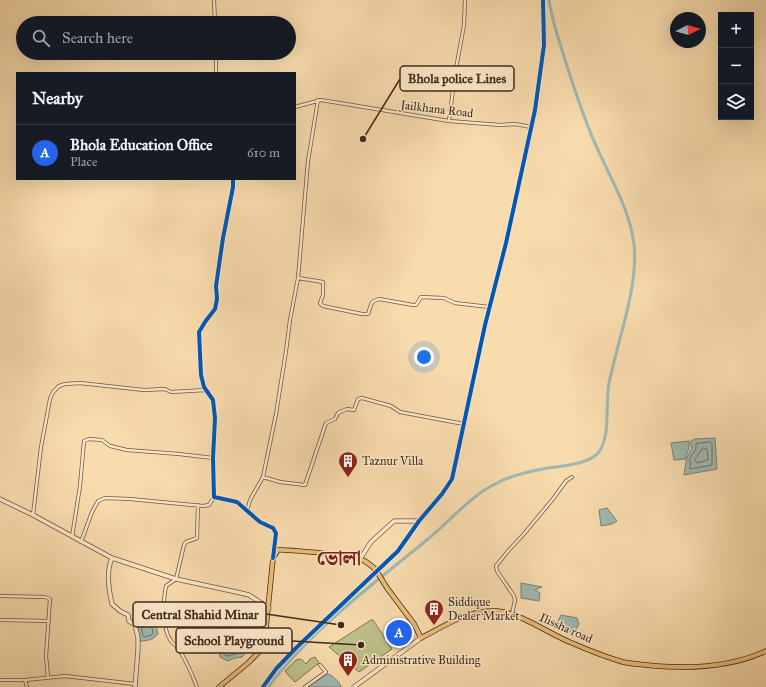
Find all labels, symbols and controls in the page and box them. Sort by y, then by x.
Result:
north arrow [670,12,706,48]
map controls [718,12,754,120]
button: + [718,12,754,48]
search box [16,16,296,60]
icon: search [30,27,52,49]
text: Search here [62,29,133,47]
button: − [718,48,754,84]
callout: Bhola police Lines [400,66,514,91]
text: Bhola police Lines [408,71,506,87]
button: layers [718,84,754,120]
text: Nearby [32,88,83,109]
street label: Jailkhana Road [398,97,474,121]
text: Bhola Education Office [70,136,213,154]
text: A [41,145,49,161]
text: 610 m [247,145,280,161]
text: Place [70,154,97,170]
your location [414,347,434,367]
building icon: Taznur Villa [337,450,359,478]
place label: Taznur Villa [362,454,424,468]
district label: ভোলা [317,546,361,570]
place label: Siddique Dealer Market [448,595,520,623]
building icon: Siddique Dealer Market [423,598,445,626]
callout: Central Shahid Minar [133,602,266,627]
text: Central Shahid Minar [141,607,260,623]
street label: Ilissha road [537,610,595,646]
pin: A [386,618,412,648]
callout: School Playground [176,628,292,653]
text: School Playground [184,633,285,649]
building icon: Administrative Building [337,649,359,677]
place label: Administrative Building [361,653,481,668]

